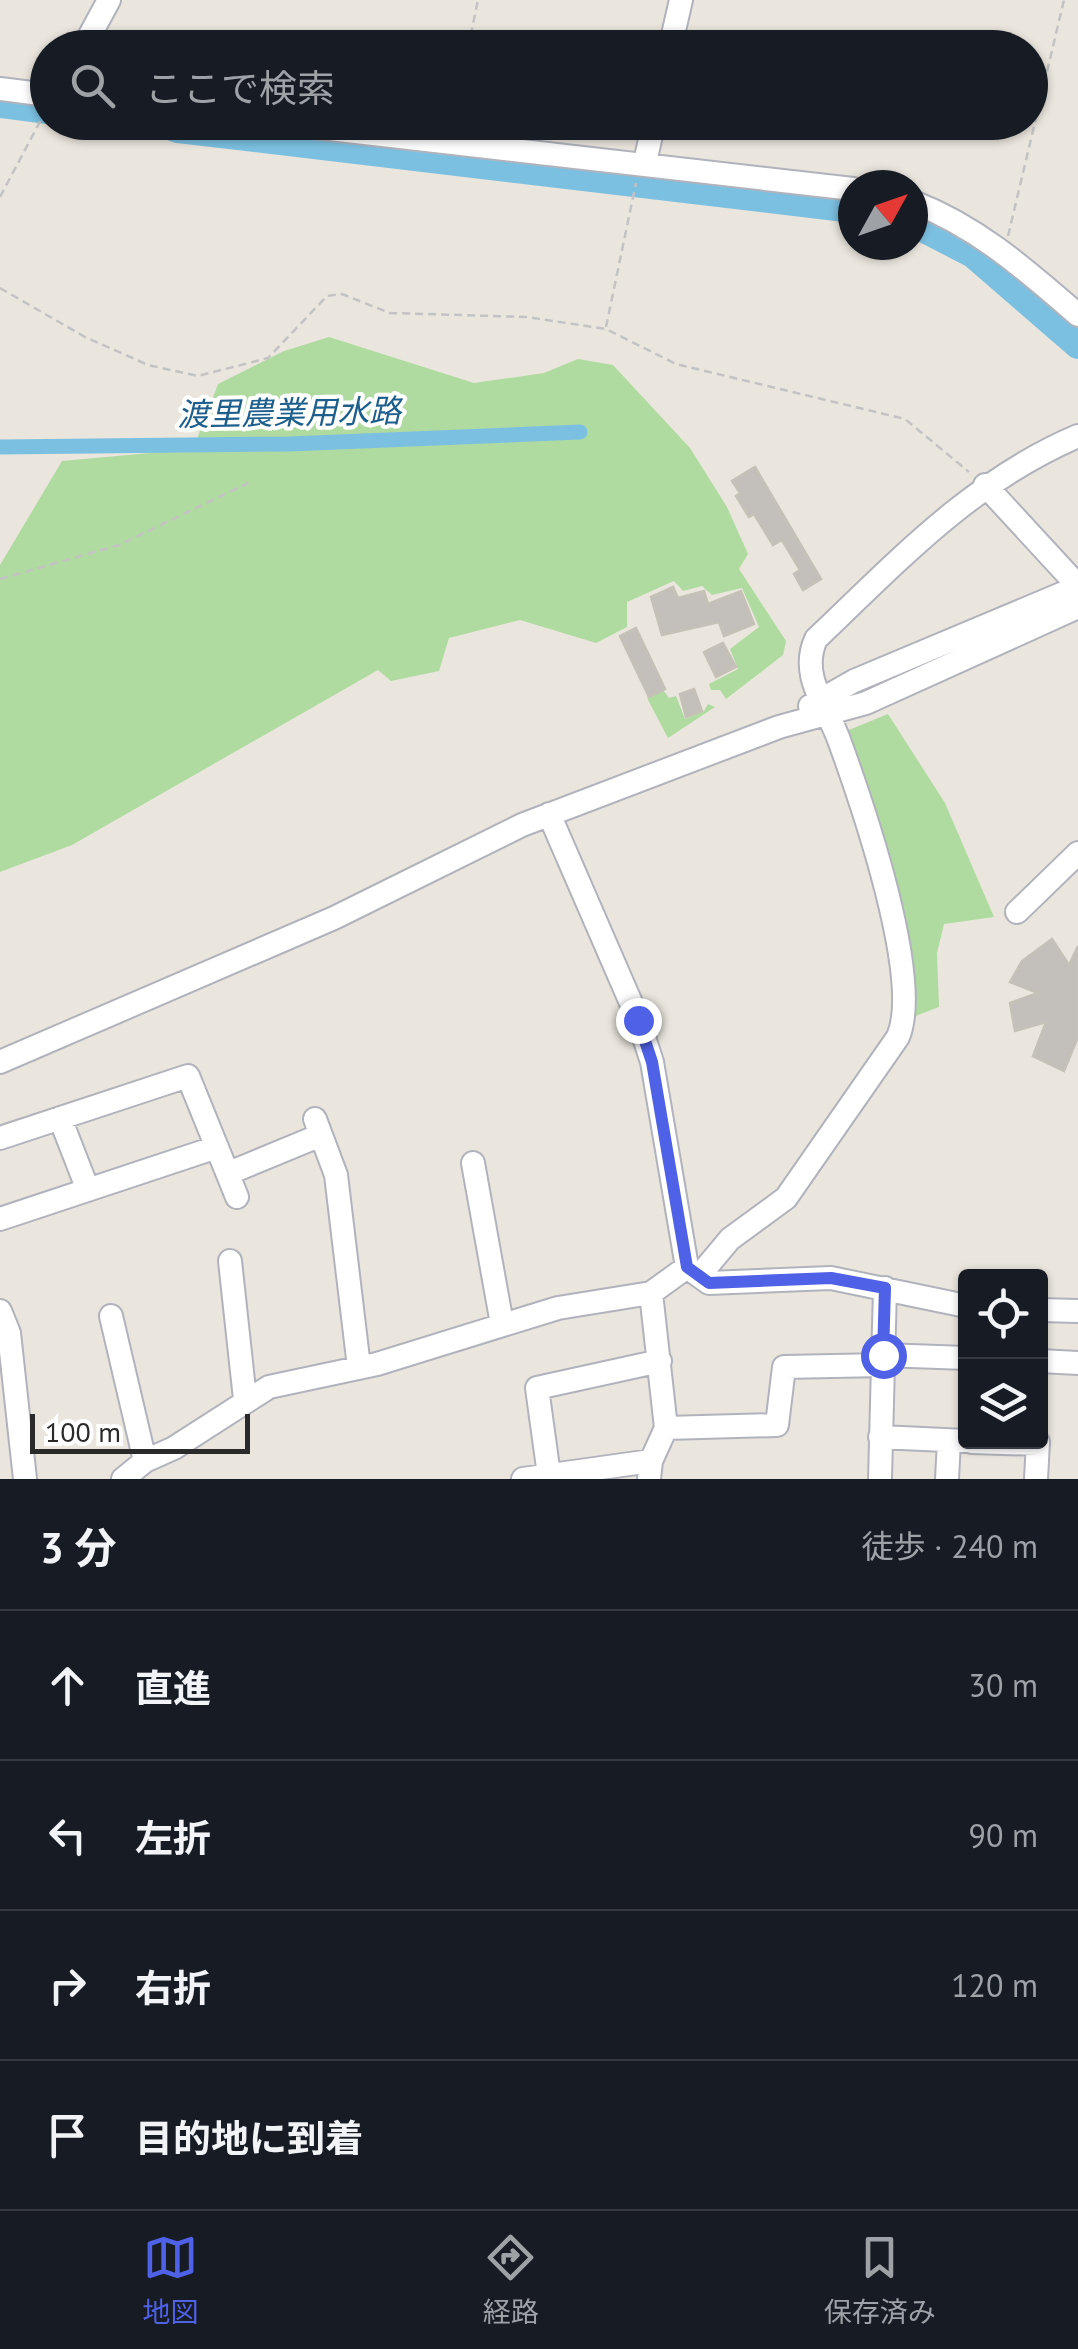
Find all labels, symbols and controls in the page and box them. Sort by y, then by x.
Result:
search box [30,30,1048,140]
icon: search [65,58,120,113]
text: ここで検索 [145,63,335,112]
north arrow [838,170,928,260]
water label: 渡里農業用水路 [177,389,404,435]
route end [616,998,662,1044]
map controls [958,1269,1048,1449]
button: locate [958,1269,1048,1359]
route start [861,1333,907,1379]
button: layers [958,1359,1048,1449]
scale bar [30,1409,250,1454]
text: 100 m [45,1413,121,1450]
text: 3 分 [40,1520,116,1575]
text: 徒歩 · 240 m [862,1525,1038,1567]
icon: ahead [40,1658,95,1713]
text: 直進 [135,1663,211,1712]
text: 30 m [969,1664,1038,1706]
icon: left [40,1808,95,1863]
text: 左折 [135,1813,211,1862]
text: 90 m [969,1814,1038,1856]
icon: right [40,1958,95,2013]
text: 右折 [135,1963,211,2012]
text: 120 m [951,1964,1038,2006]
icon: arrive [40,2108,95,2163]
text: 目的地に到着 [135,2113,363,2162]
tab: 地図 [142,2230,198,2330]
tab: 経路 [483,2230,539,2330]
tab: 保存済み [824,2230,936,2330]

